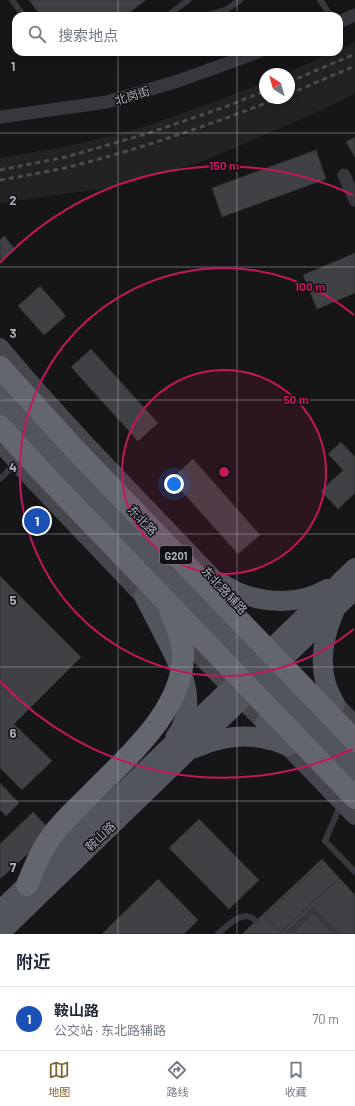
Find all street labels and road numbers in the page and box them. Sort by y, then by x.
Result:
street label: 北岗街 [113,83,151,107]
street label: 东北路 [125,502,161,538]
road number: G201 [160,546,192,564]
street label: 东北路辅路 [199,563,251,617]
street label: 鞍山路 [82,818,118,854]

